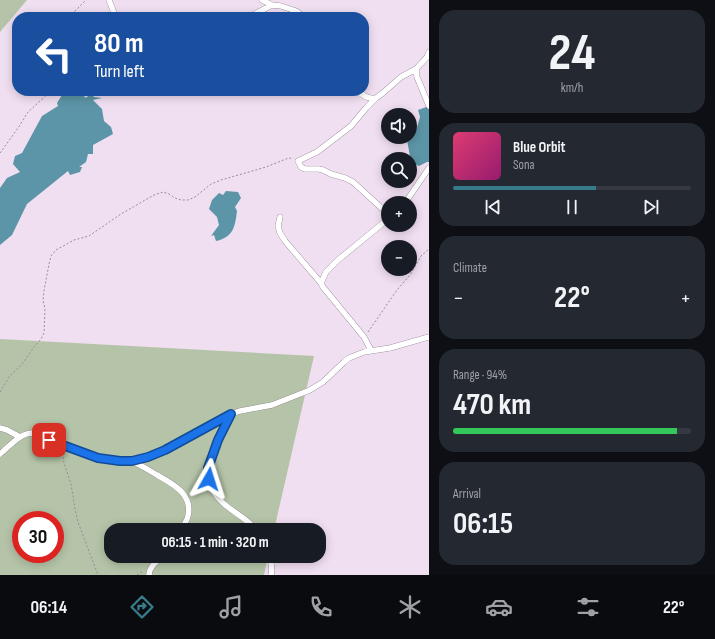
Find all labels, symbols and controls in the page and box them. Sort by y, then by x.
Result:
text: 24 [549,22,595,85]
text: 80 m [94,27,143,60]
icon: left [28,28,80,80]
text: Turn left [94,61,145,82]
text: km/h [561,80,583,96]
map controls [381,108,417,276]
button: sound [381,108,417,144]
text: Blue Orbit [513,138,565,157]
button: search [381,152,417,188]
text: Sona [513,157,535,173]
button: + [381,196,417,232]
icon: previous [482,196,504,218]
icon: pause [561,196,583,218]
icon: next [640,196,662,218]
button: − [381,240,417,276]
text: Climate [453,260,487,276]
text: 22° [554,280,590,316]
text: − [453,285,464,312]
text: + [680,285,691,312]
text: Range · 94% [453,367,507,383]
text: 470 km [453,387,531,423]
pin [32,423,66,457]
icon: arrive [38,429,60,451]
position arrow [188,458,230,500]
text: Arrival [453,486,481,502]
text: 06:15 [453,506,513,542]
speed limit sign: 30 [12,511,64,563]
text: 06:15 · 1 min · 320 m [161,533,269,552]
icon: directions [128,593,156,621]
icon: music [217,593,245,621]
icon: phone [307,593,335,621]
icon: climate [396,593,424,621]
icon: car [485,593,513,621]
icon: filters [574,593,602,621]
text: 06:14 [31,597,67,618]
text: 22° [663,597,684,618]

